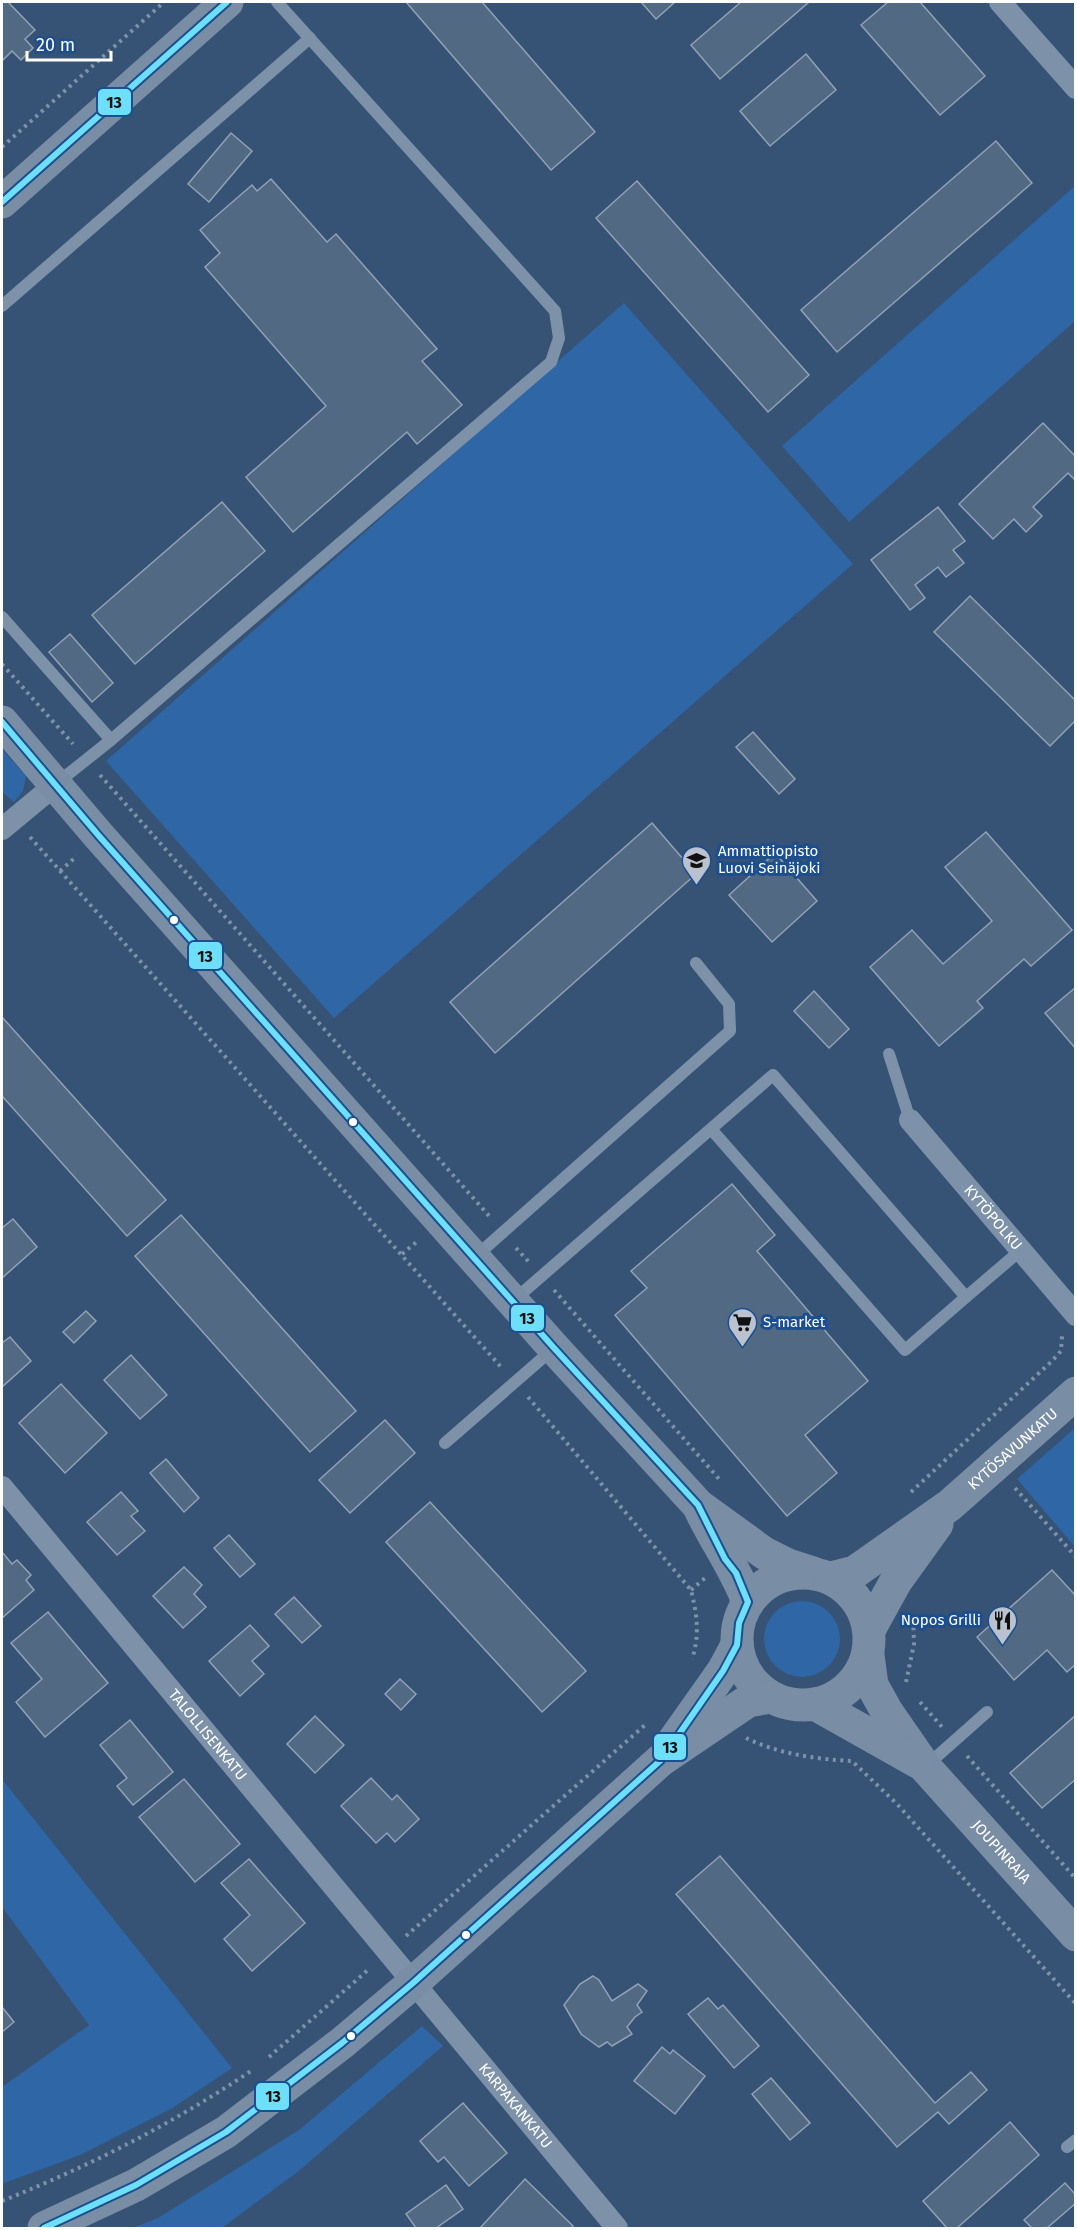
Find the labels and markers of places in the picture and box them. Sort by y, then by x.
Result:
place label: Ammattiopisto Luovi Seinäjoki [718,842,821,877]
school or university icon: Ammattiopisto Luovi Seinäjoki [681,844,713,886]
unlabelled marker [168,914,180,926]
unlabelled marker [347,1116,359,1128]
supermarket icon: S-market [726,1306,758,1348]
place label: S-market [763,1313,826,1331]
restaurant icon: Nopos Grilli [986,1604,1018,1646]
place label: Nopos Grilli [901,1611,981,1629]
unlabelled marker [460,1929,472,1941]
unlabelled marker [345,2030,357,2042]

